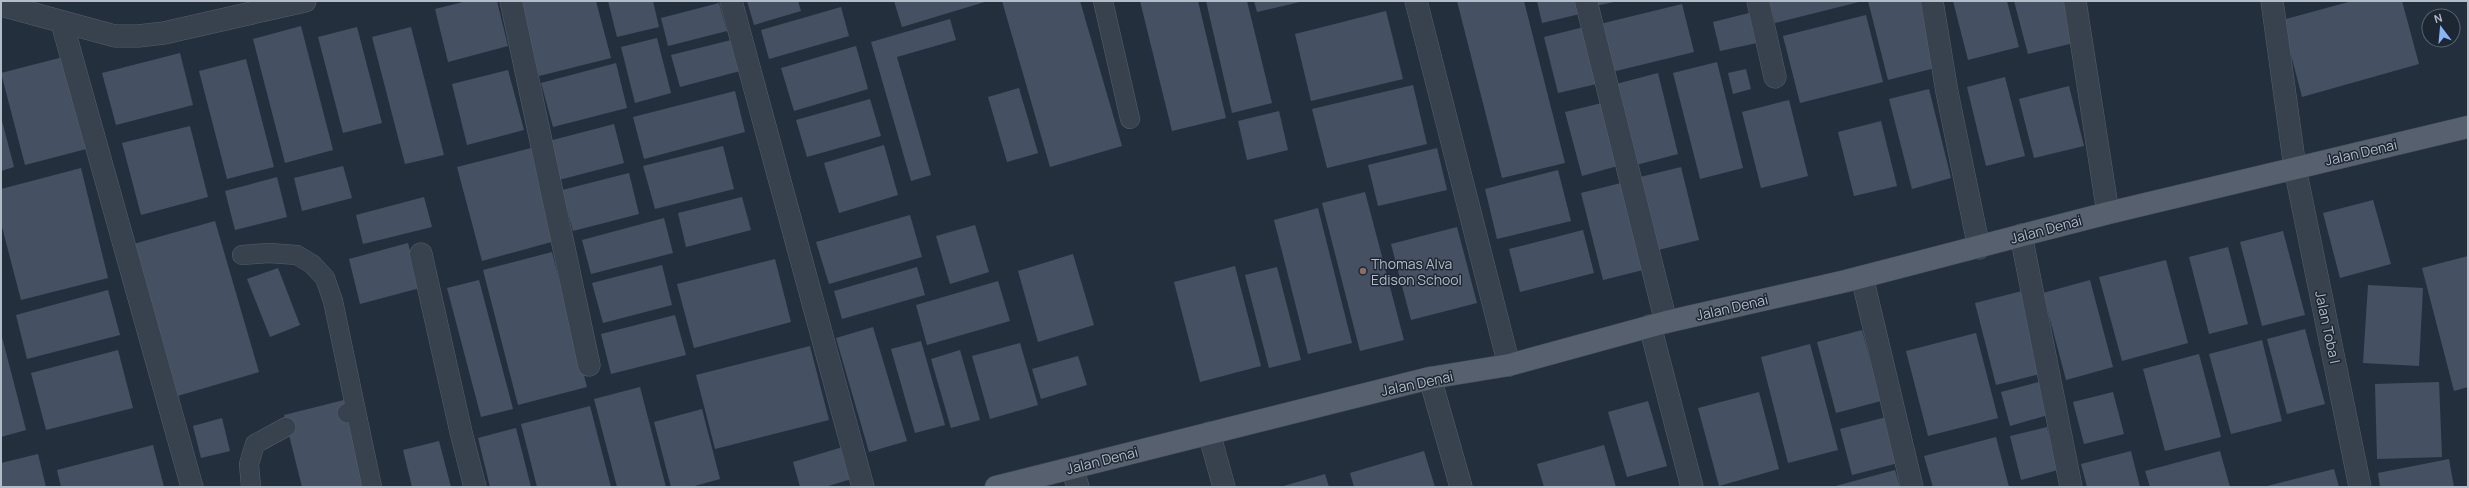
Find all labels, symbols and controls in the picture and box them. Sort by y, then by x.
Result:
north arrow [2421,8,2461,48]
text: N [2432,10,2444,26]
street label: Jalan Denai [2323,135,2399,169]
street label: Jalan Denai [2008,210,2084,248]
place label: Thomas Alva Edison School [1371,254,1462,289]
marker: Thomas Alva Edison School [1358,266,1368,276]
street label: Jalan Toba I [2311,289,2345,365]
street label: Jalan Denai [1694,290,1770,324]
street label: Jalan Denai [1379,366,1455,400]
street label: Jalan Denai [1064,442,1140,478]

